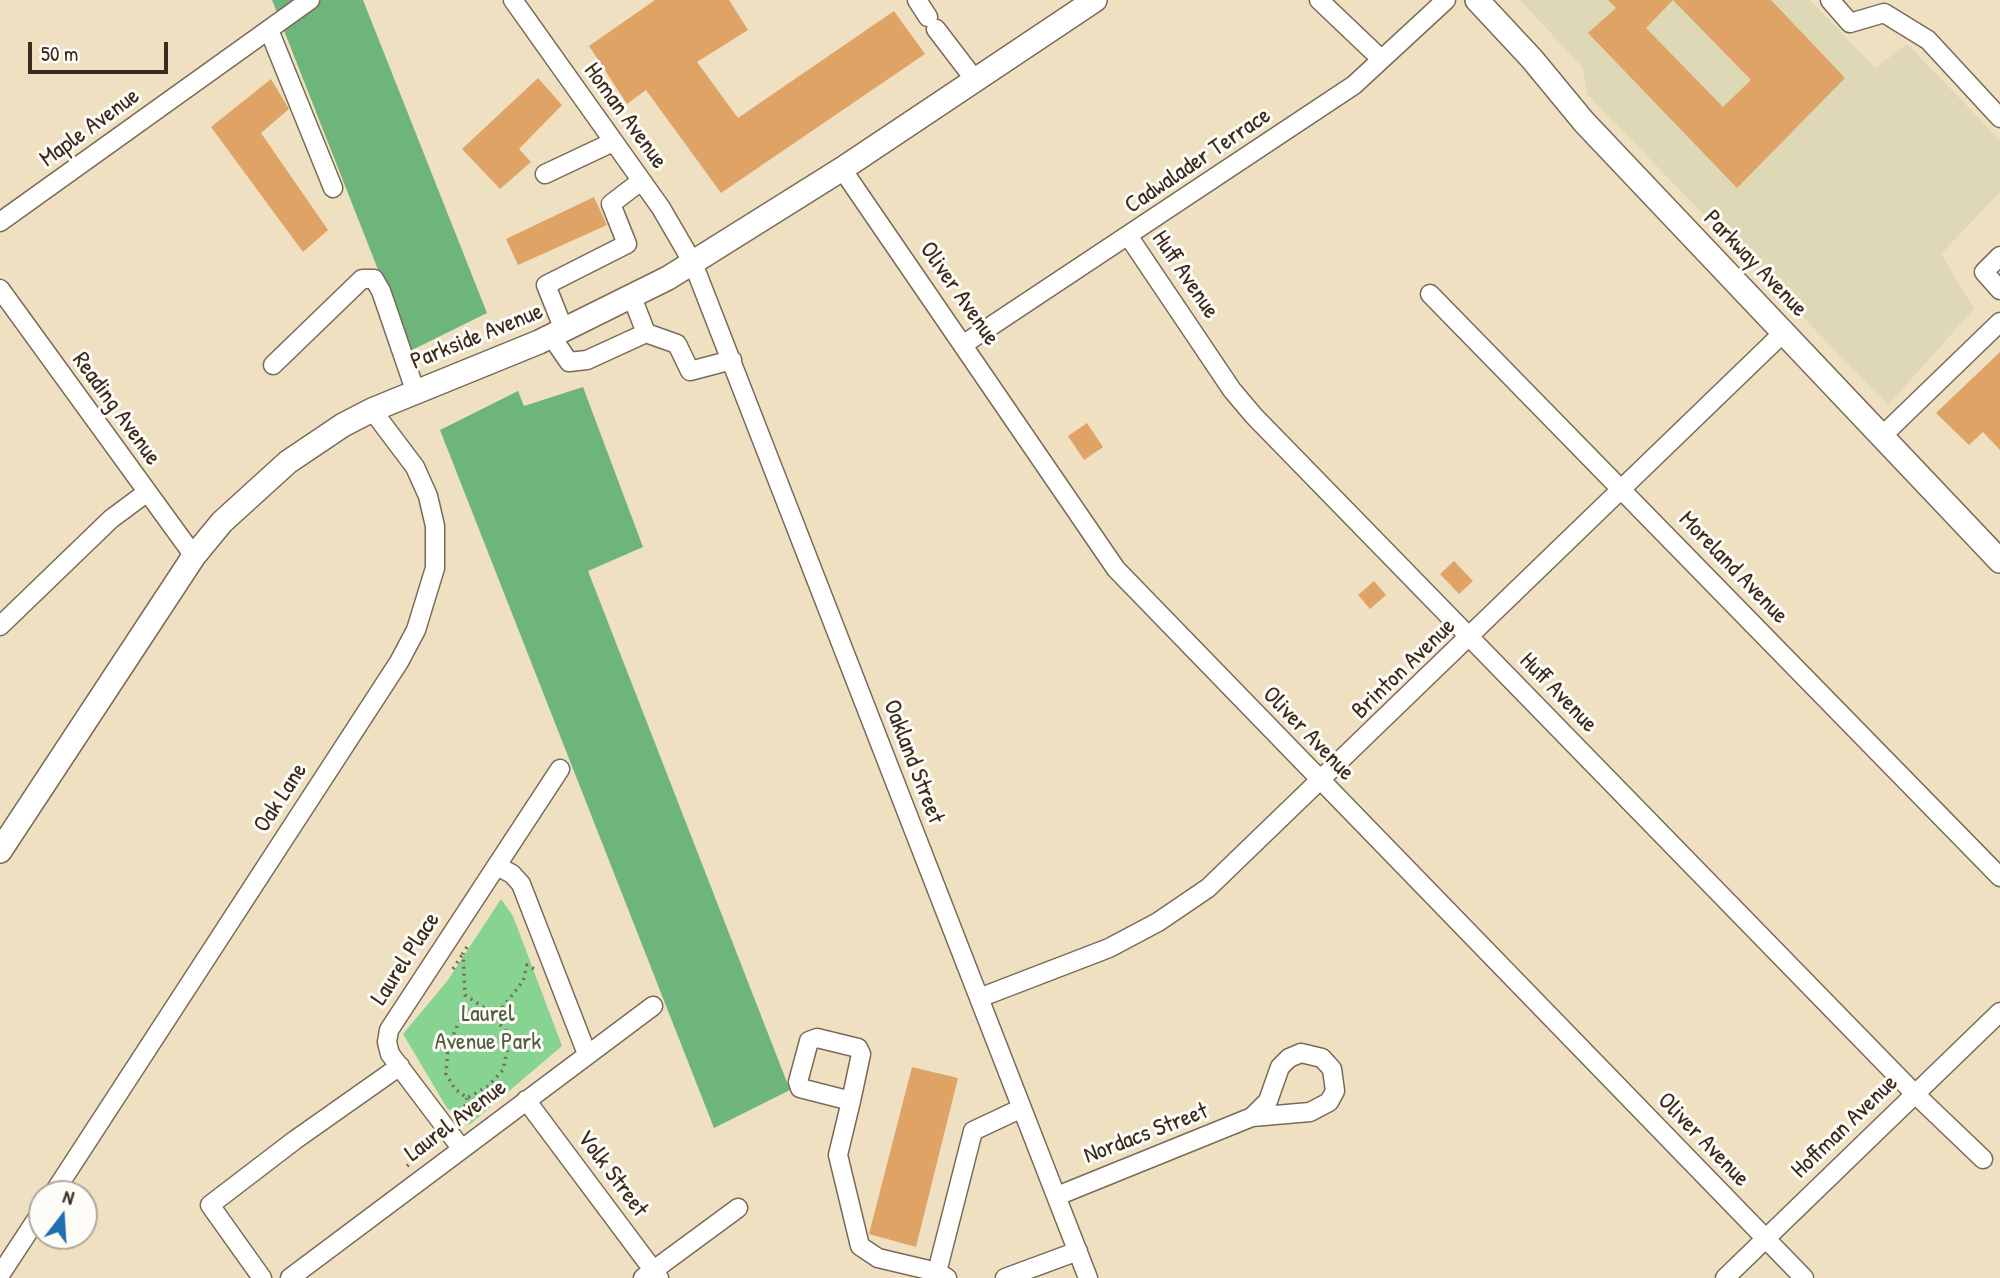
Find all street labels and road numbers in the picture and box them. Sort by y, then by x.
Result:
street label: Homan Avenue [577,57,673,175]
street label: Maple Avenue [34,82,146,174]
street label: Cadwalader Terrace [1120,102,1276,220]
street label: Parkway Avenue [1697,205,1813,323]
street label: Huff Avenue [1145,226,1225,324]
street label: Oliver Avenue [913,237,1005,351]
street label: Parkside Avenue [407,297,547,377]
street label: Reading Avenue [65,347,167,471]
street label: Moreland Avenue [1672,506,1794,630]
street label: Brinton Avenue [1346,613,1462,725]
street label: Huff Avenue [1513,647,1603,739]
street label: Oliver Avenue [1256,681,1360,787]
street label: Oakland Street [876,696,950,828]
street label: Oak Lane [248,758,314,838]
street label: Laurel Place [365,907,447,1011]
street label: Hoffman Avenue [1786,1069,1904,1185]
street label: Laurel Avenue [400,1074,512,1168]
street label: Oliver Avenue [1651,1087,1755,1193]
street label: Nordacs Street [1080,1097,1212,1171]
street label: Volk Street [570,1125,654,1223]

